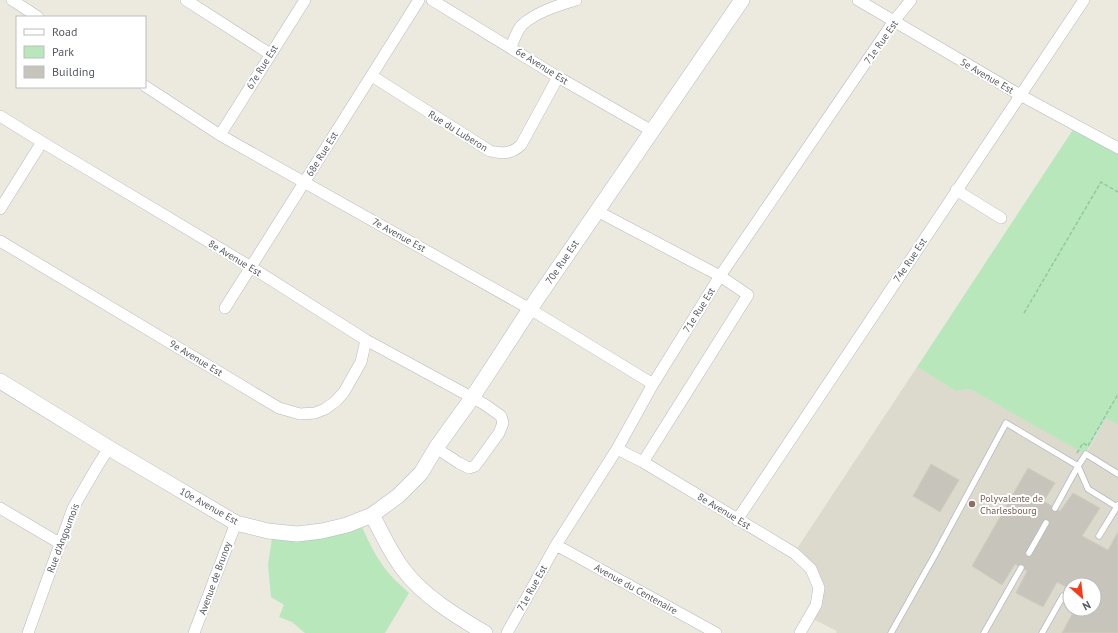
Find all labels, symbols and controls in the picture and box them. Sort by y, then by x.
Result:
legend [16,16,146,88]
street label: 71e Rue Est [861,17,901,66]
text: Road [52,24,77,39]
street label: 67e Rue Est [243,42,281,92]
text: Park [52,44,74,59]
street label: 6e Avenue Est [513,45,571,88]
street label: 5e Avenue Est [958,55,1017,97]
text: Building [52,64,95,79]
street label: Rue du Luberon [426,108,490,154]
street label: 68e Rue Est [303,129,341,179]
street label: 7e Avenue Est [370,215,428,255]
street label: 74e Rue Est [890,235,930,285]
street label: 8e Avenue Est [206,237,264,279]
street label: 70e Rue Est [542,237,582,287]
street label: 71e Rue Est [680,285,718,335]
street label: 9e Avenue Est [167,337,225,379]
street label: 10e Avenue Est [177,485,241,528]
street label: 8e Avenue Est [695,490,753,532]
place label: Polyvalente de Charlesbourg [980,492,1043,517]
marker: Polyvalente de Charlesbourg [967,499,977,509]
street label: Rue d'Angoumois [44,502,82,574]
street label: Avenue de Brunoy [196,539,234,616]
street label: Avenue du Centenaire [592,561,680,617]
street label: 71e Rue Est [514,562,550,613]
north arrow [1062,577,1102,617]
text: N [1080,598,1093,614]

